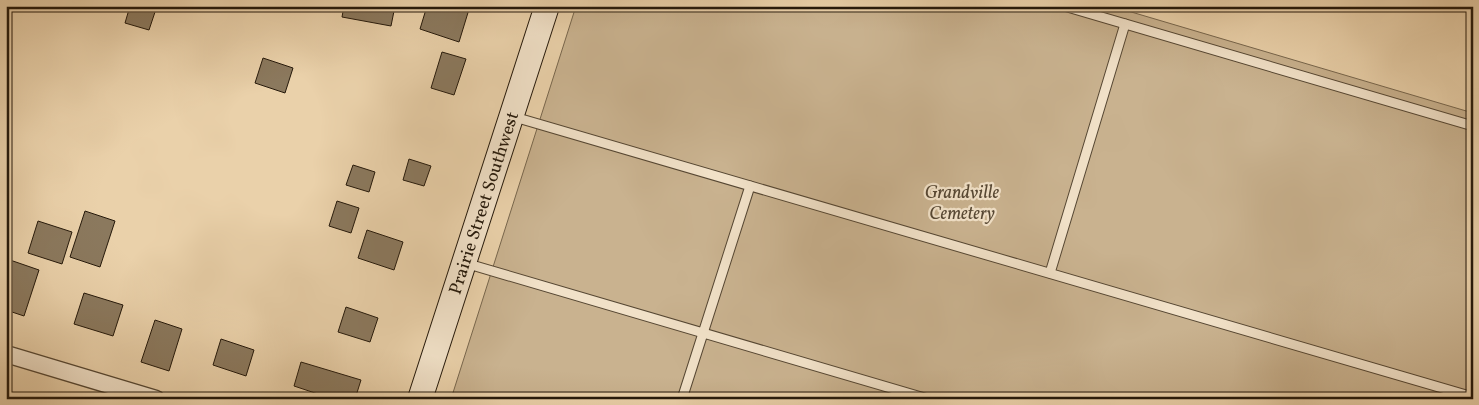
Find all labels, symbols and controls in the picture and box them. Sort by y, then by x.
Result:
street label: Prairie Street Southwest [444,109,526,298]
park label: Grandville Cemetery [925,181,1000,227]

